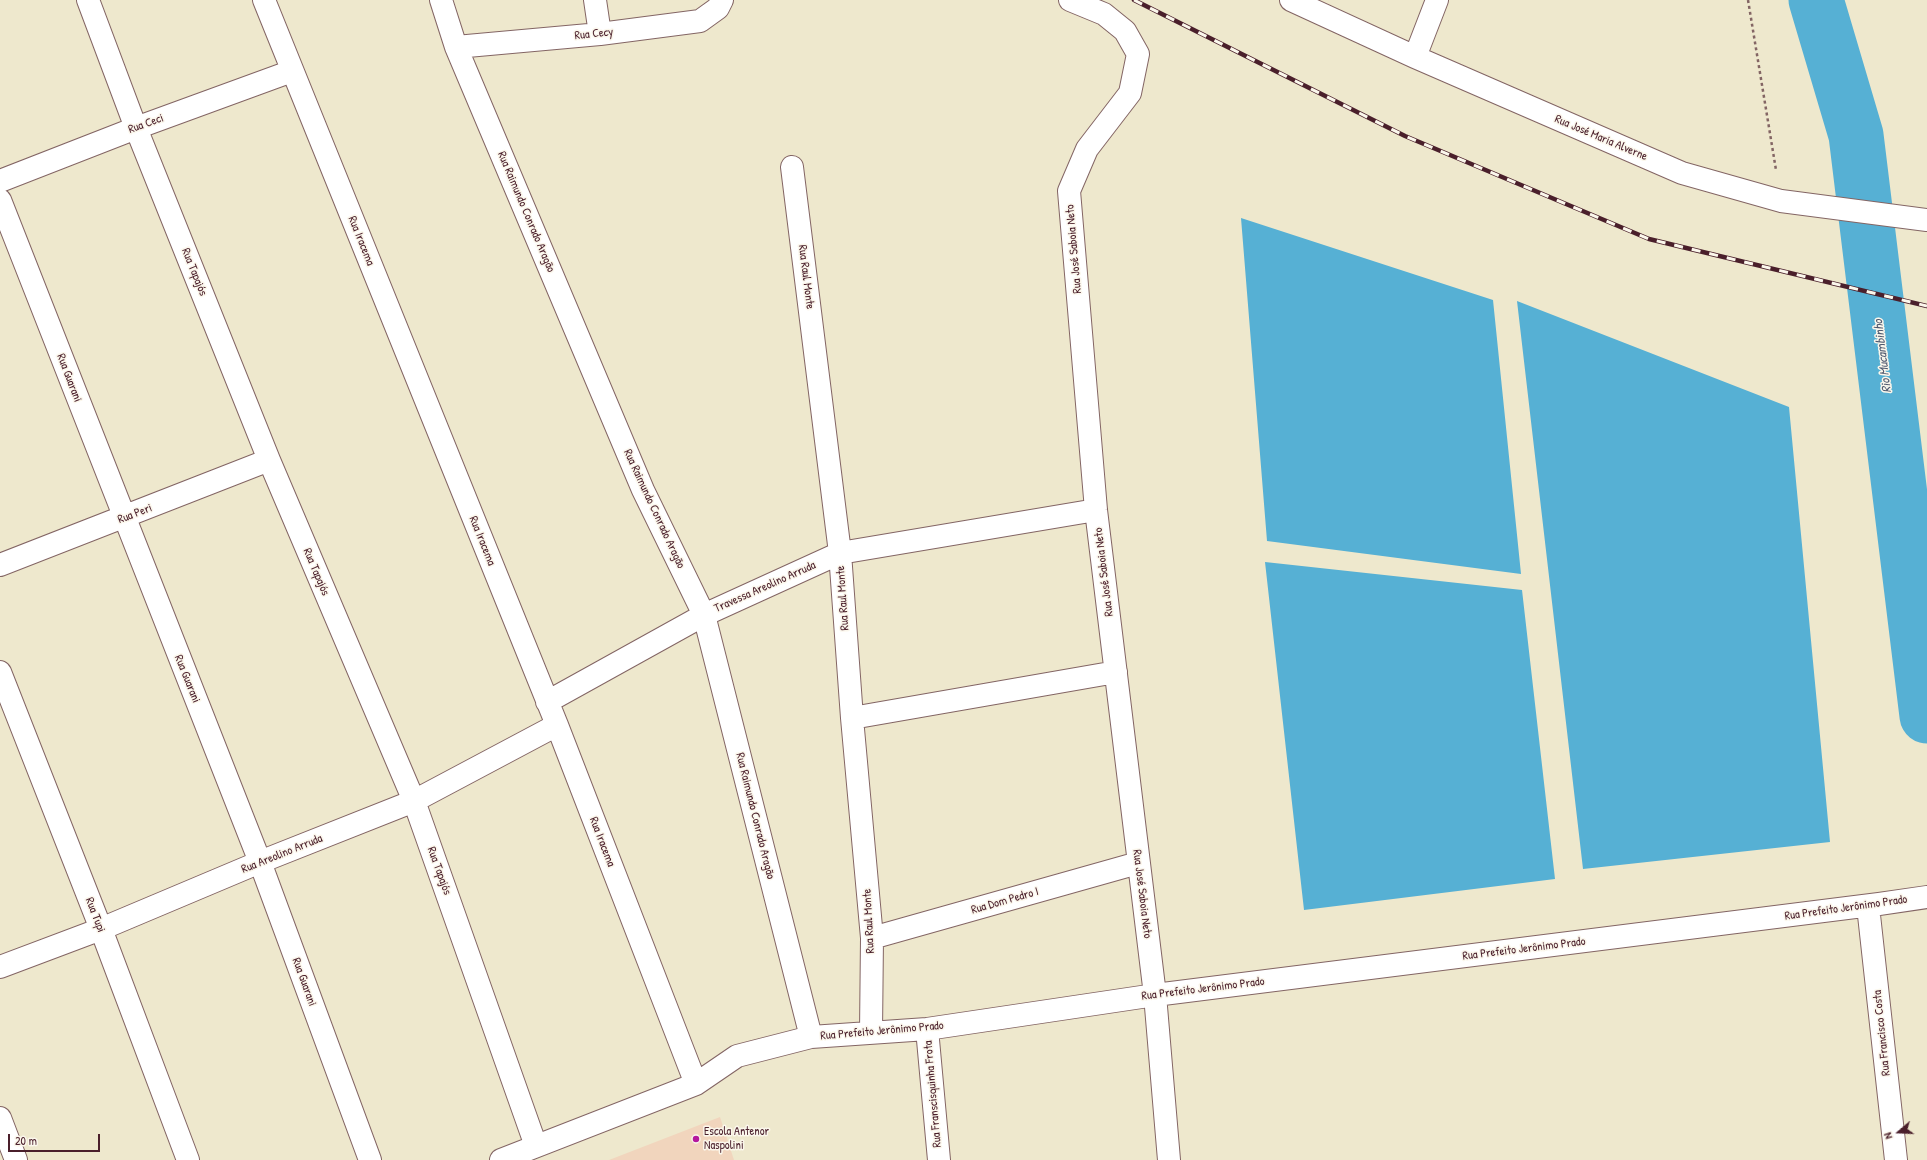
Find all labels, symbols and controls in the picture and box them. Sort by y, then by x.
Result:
street label: Rua Cecy [574,25,614,43]
street label: Rua Ceci [126,111,166,137]
street label: Rua José Maria Alverne [1553,112,1649,164]
street label: Rua Raimundo Conrado Aragão [494,149,558,275]
street label: Rua José Saboia Neto [1063,204,1085,294]
street label: Rua Iracema [345,214,377,268]
street label: Rua Raul Monte [795,244,817,310]
street label: Rua Tapajós [178,246,210,298]
water label: Rio Mucambinho [1871,318,1895,394]
street label: Rua Guarani [53,352,85,404]
street label: Rua Raimundo Conrado Aragão [620,447,688,571]
street label: Rua Peri [116,501,154,527]
street label: Rua Iracema [466,514,498,568]
street label: Rua José Saboia Neto [1091,527,1117,617]
street label: Rua Tapajós [300,546,332,598]
street label: Travessa Areolino Arruda [712,558,818,616]
street label: Rua Raul Monte [834,565,852,631]
street label: Rua Guarani [171,653,203,705]
street label: Rua Raimundo Conrado Aragão [732,751,778,881]
street label: Rua Iracema [586,815,618,869]
street label: Rua Areolino Arruda [239,831,325,877]
street label: Rua Tapajós [424,845,454,897]
street label: Rua José Saboia Neto [1129,849,1155,939]
street label: Rua Dom Pedro I [970,885,1040,917]
street label: Rua Raul Monte [860,888,878,954]
street label: Rua Prefeito Jerônimo Prado [1784,892,1908,924]
street label: Rua Tupi [82,896,108,934]
street label: Rua Prefeito Jerônimo Prado [1462,934,1586,964]
street label: Rua Guarani [289,956,319,1008]
street label: Rua Prefeito Jerônimo Prado [1141,974,1265,1004]
street label: Rua Francisco Costa [1870,989,1894,1077]
street label: Rua Prefeito Jerônimo Prado [820,1018,944,1044]
street label: Rua Franscisquinha Frota [921,1040,945,1148]
north arrow [1879,1112,1919,1152]
place label: Escola Antenor Naspolini [704,1125,769,1153]
scale bar [10,1126,102,1152]
text: N [1880,1131,1895,1141]
text: 20 m [15,1132,37,1149]
marker: Escola Antenor Naspolini [691,1134,701,1144]

